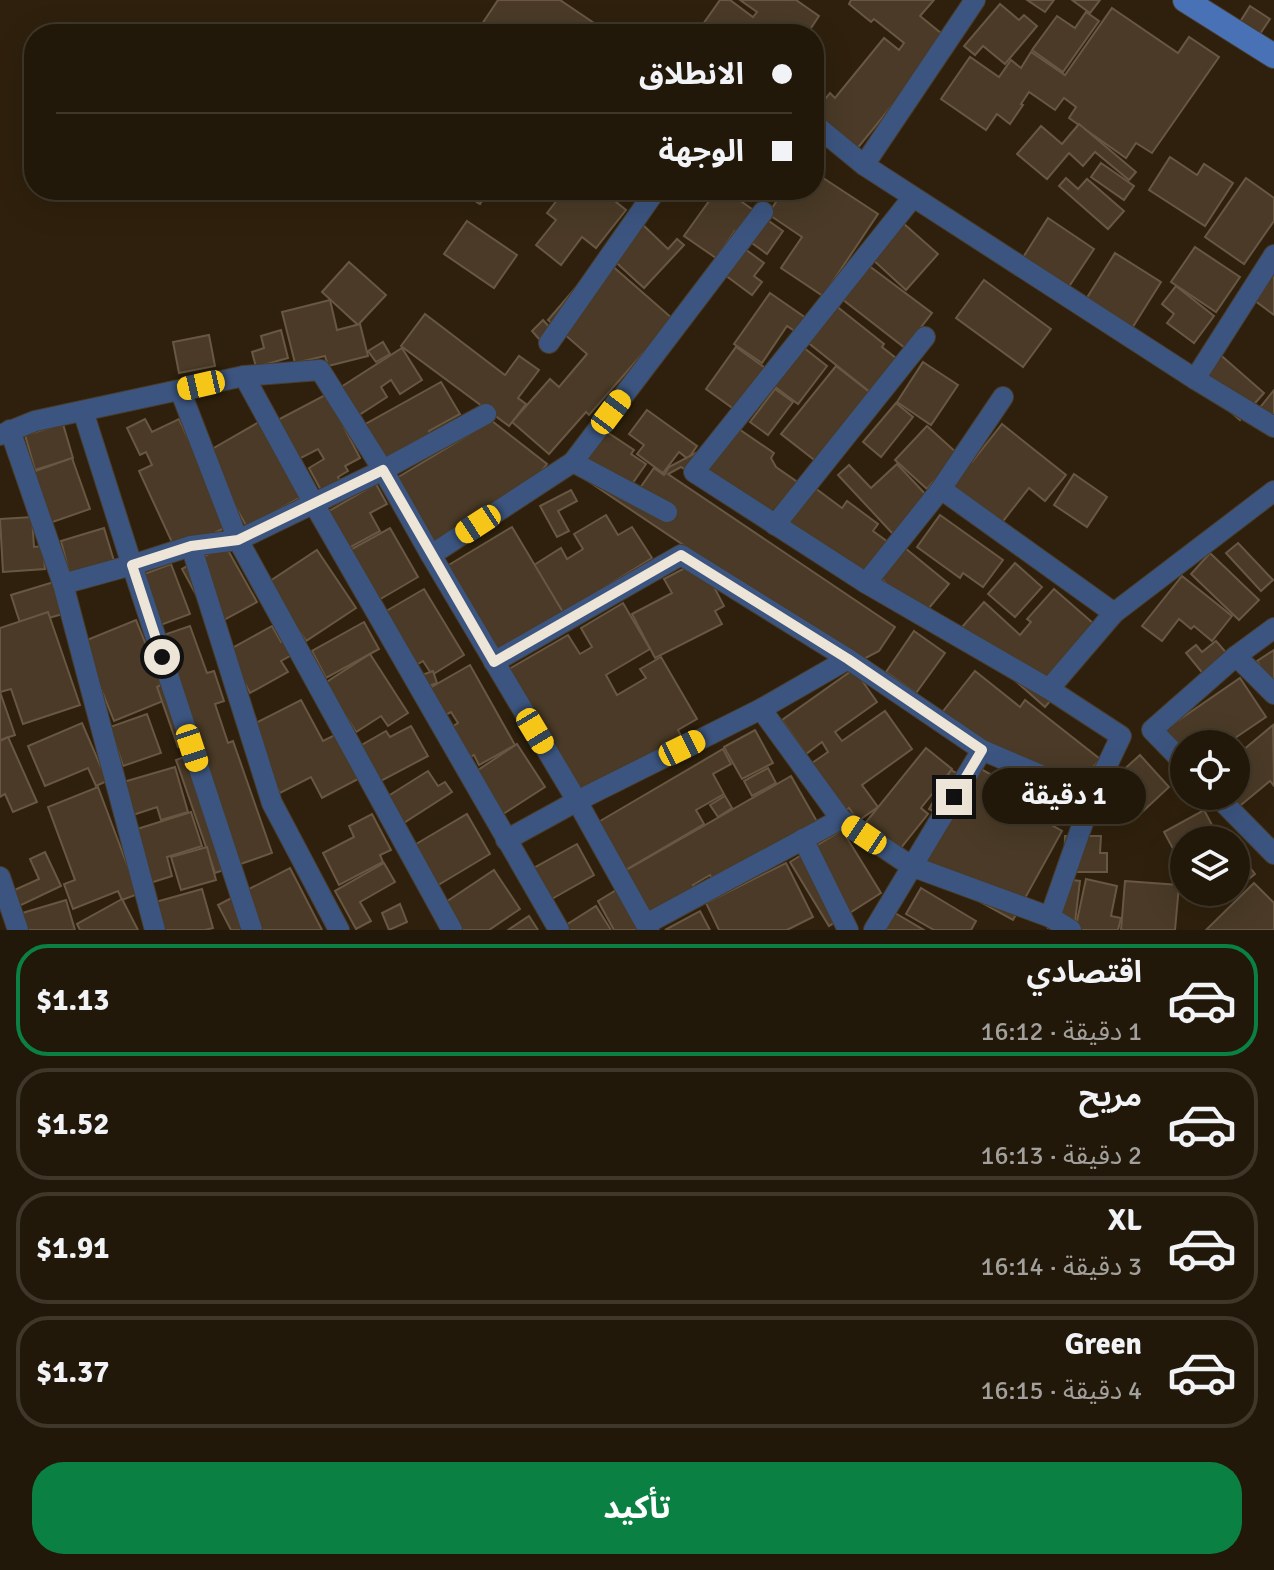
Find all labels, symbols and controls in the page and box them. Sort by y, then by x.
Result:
text: الانطلاق [639,56,744,93]
text: الوجهة [659,133,744,170]
car [175,368,227,402]
car [587,386,635,438]
car [451,501,505,547]
route start [144,639,180,675]
car [512,704,558,758]
car [173,721,211,775]
car [655,727,709,769]
map controls [1170,730,1250,906]
button: locate [1170,730,1250,810]
callout: 1 دقيقة [982,769,1146,825]
route end [936,779,972,815]
text: 1 دقيقة [1021,780,1107,812]
car [837,812,891,858]
button: layers [1170,826,1250,906]
text: اقتصادي [1027,954,1142,991]
icon: car [1166,964,1238,1036]
text: $1.13 [36,982,109,1019]
text: 1 دقيقة · 16:12 [980,1016,1142,1048]
text: مريح [1079,1078,1142,1115]
icon: car [1166,1088,1238,1160]
text: $1.52 [36,1106,109,1143]
text: 2 دقيقة · 16:13 [980,1140,1142,1172]
text: XL [1108,1202,1142,1239]
icon: car [1166,1212,1238,1284]
text: $1.91 [36,1230,109,1267]
text: 3 دقيقة · 16:14 [980,1251,1142,1283]
text: Green [1065,1326,1142,1363]
icon: car [1166,1336,1238,1408]
text: $1.37 [36,1354,109,1391]
text: 4 دقيقة · 16:15 [980,1375,1142,1407]
button: تأكيد [32,1462,1242,1554]

